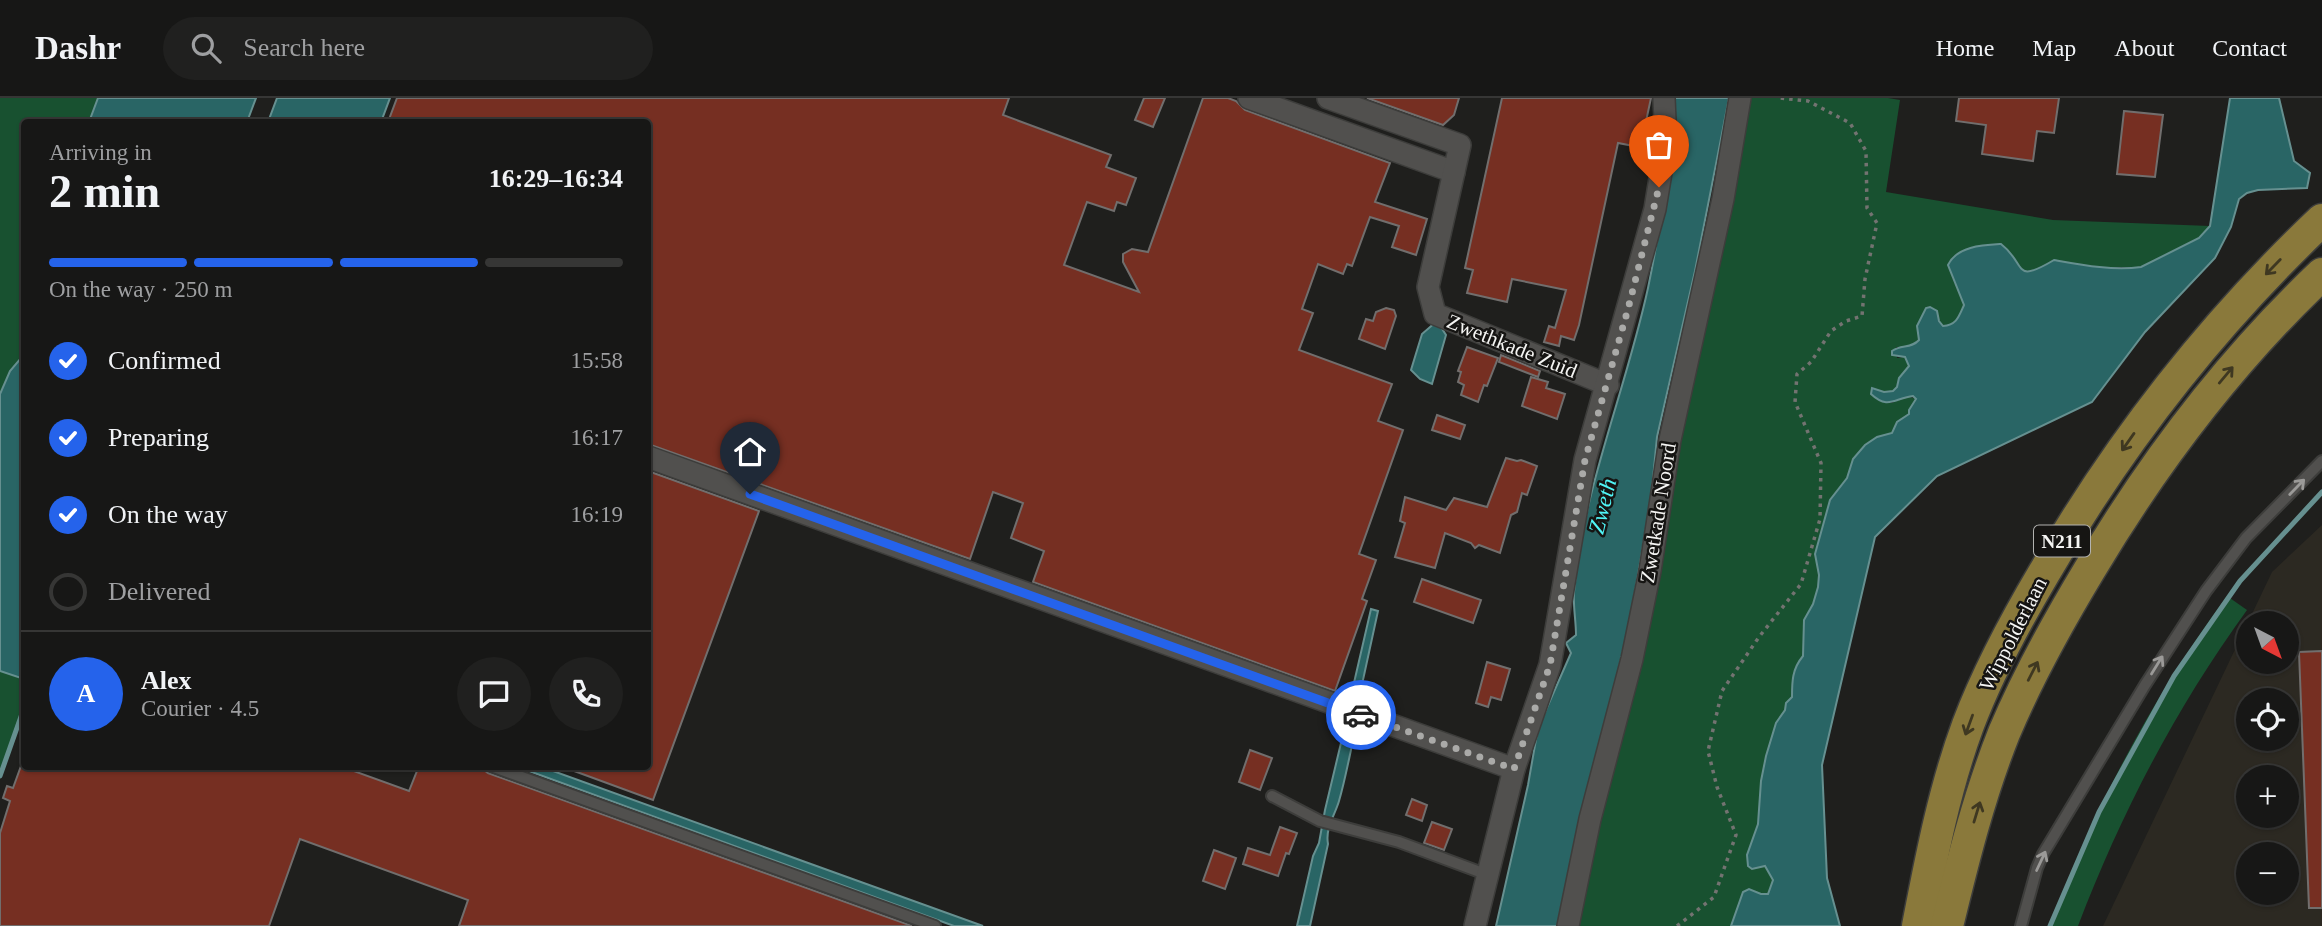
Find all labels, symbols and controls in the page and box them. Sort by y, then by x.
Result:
search box [163,17,653,80]
icon: search [187,29,225,67]
text: Dashr [35,30,121,66]
text: Search here [243,33,365,62]
text: Home [1936,35,1994,61]
text: Map [2032,35,2076,61]
text: About [2114,35,2174,61]
text: Contact [2212,35,2287,61]
pin [1629,115,1689,187]
icon: bag [1640,126,1678,164]
text: Arriving in [49,140,152,165]
text: 16:29–16:34 [489,164,623,193]
text: 2 min [49,166,160,217]
one-way arrow [2264,258,2281,275]
text: On the way · 250 m [49,277,232,302]
street label: Zwethkade Zuid [1443,309,1581,383]
icon: check [49,342,87,380]
text: Confirmed [108,346,221,375]
text: 15:58 [571,348,623,373]
one-way arrow [2218,366,2234,384]
icon: check [49,419,87,457]
pin [720,422,780,494]
text: Preparing [108,423,209,452]
text: 16:17 [571,425,623,450]
one-way arrow [2121,432,2135,451]
icon: home [731,433,769,471]
street label: Zwetkade Noord [1635,441,1681,585]
water label: Zweth [1584,476,1621,536]
one-way arrow [2288,479,2305,496]
icon: check [49,496,87,534]
text: On the way [108,500,228,529]
text: 16:19 [571,502,623,527]
road number: N211 [2034,526,2090,556]
street label: Wippolderlaan [1974,573,2052,695]
text: Delivered [108,577,211,606]
north arrow [2236,611,2300,674]
map controls [2236,611,2299,905]
one-way arrow [2150,656,2164,676]
button: chat [457,657,531,731]
button: phone [549,657,623,731]
one-way arrow [2026,661,2040,682]
text: Alex [141,666,192,695]
text: A [77,679,95,708]
courier [1326,680,1396,750]
button: locate [2236,688,2299,751]
text: Courier · 4.5 [141,696,259,721]
icon: car [1342,696,1380,734]
one-way arrow [1962,714,1974,736]
button: + [2236,765,2299,828]
one-way arrow [1971,802,1984,824]
button: − [2236,842,2299,905]
one-way arrow [2035,851,2048,872]

